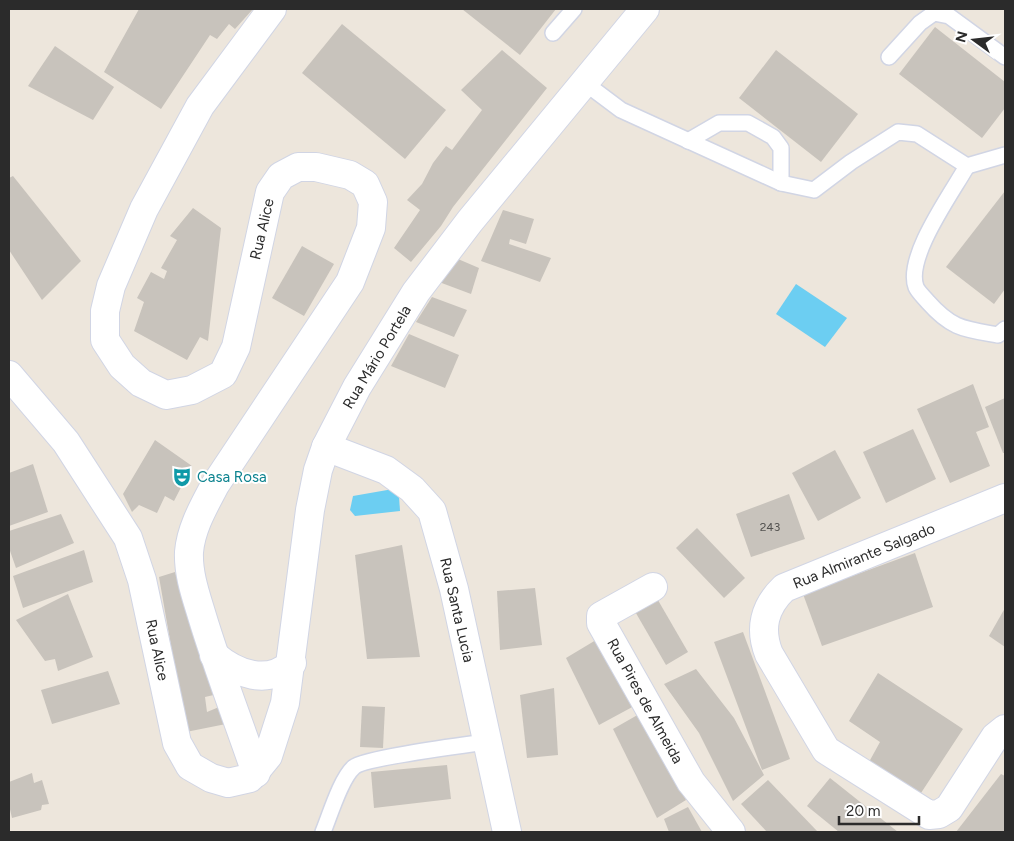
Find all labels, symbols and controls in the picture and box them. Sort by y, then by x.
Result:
north arrow [949,15,999,65]
text: N [952,29,972,44]
street label: Rua Alice [246,197,278,261]
street label: Rua Mário Portela [339,302,415,412]
theatre icon: Casa Rosa [171,466,193,488]
place label: Casa Rosa [197,468,267,486]
street label: Rua Almirante Salgado [790,519,938,593]
house number: 243 [760,520,780,534]
street label: Rua Santa Lucia [436,556,478,664]
street label: Rua Alice [142,618,172,682]
street label: Rua Pires de Almeida [603,635,687,767]
scale bar [839,794,919,826]
text: 20 m [846,802,880,820]

